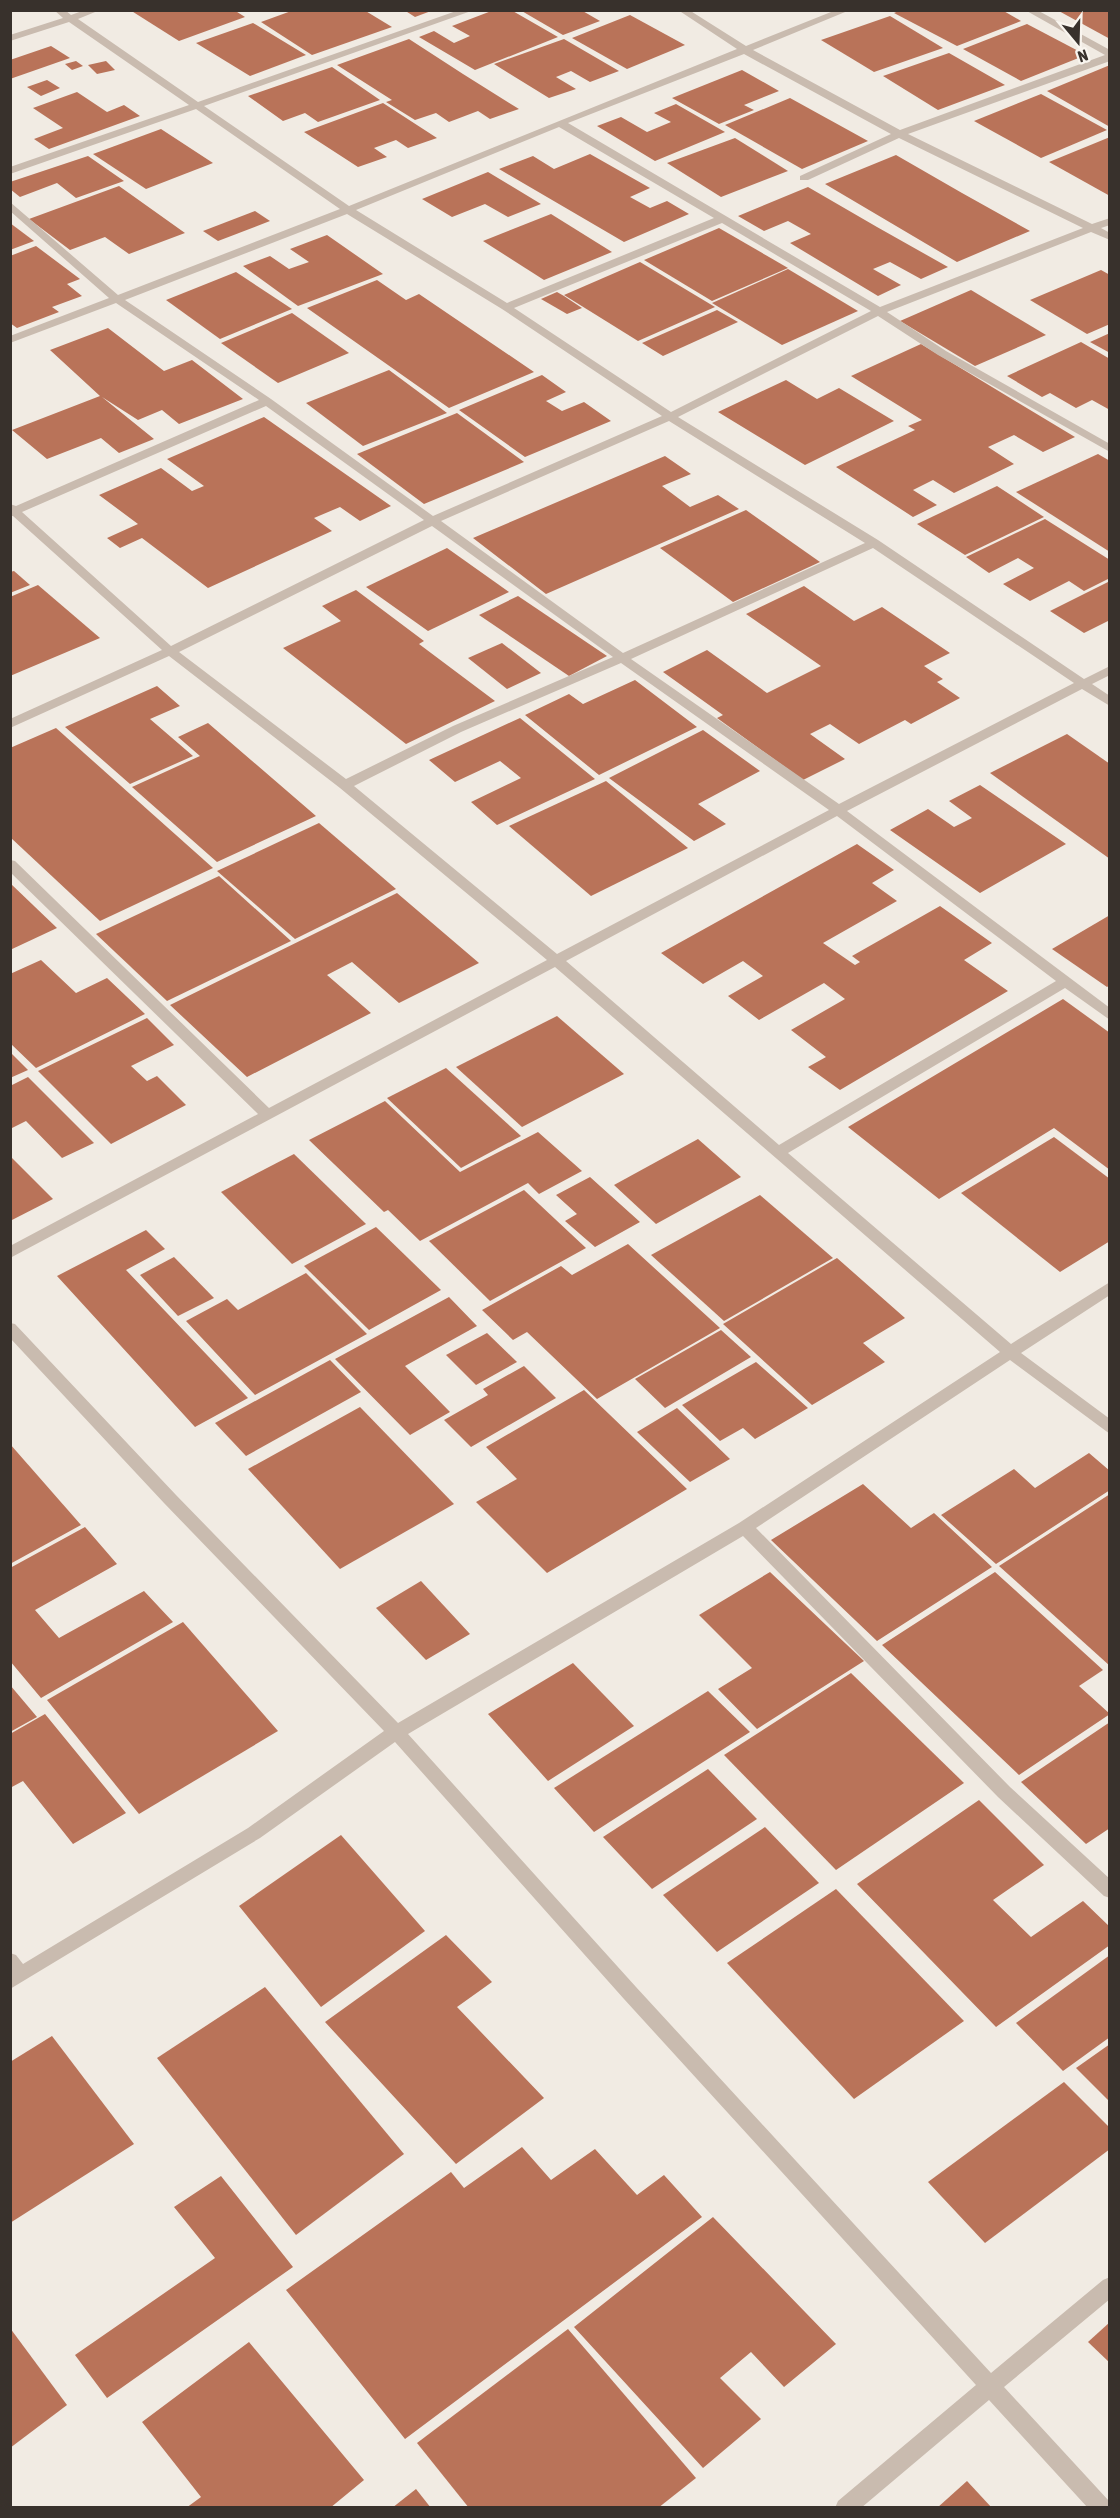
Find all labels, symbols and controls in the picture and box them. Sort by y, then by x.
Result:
north arrow [1048,12,1108,72]
text: N [1075,46,1090,66]

